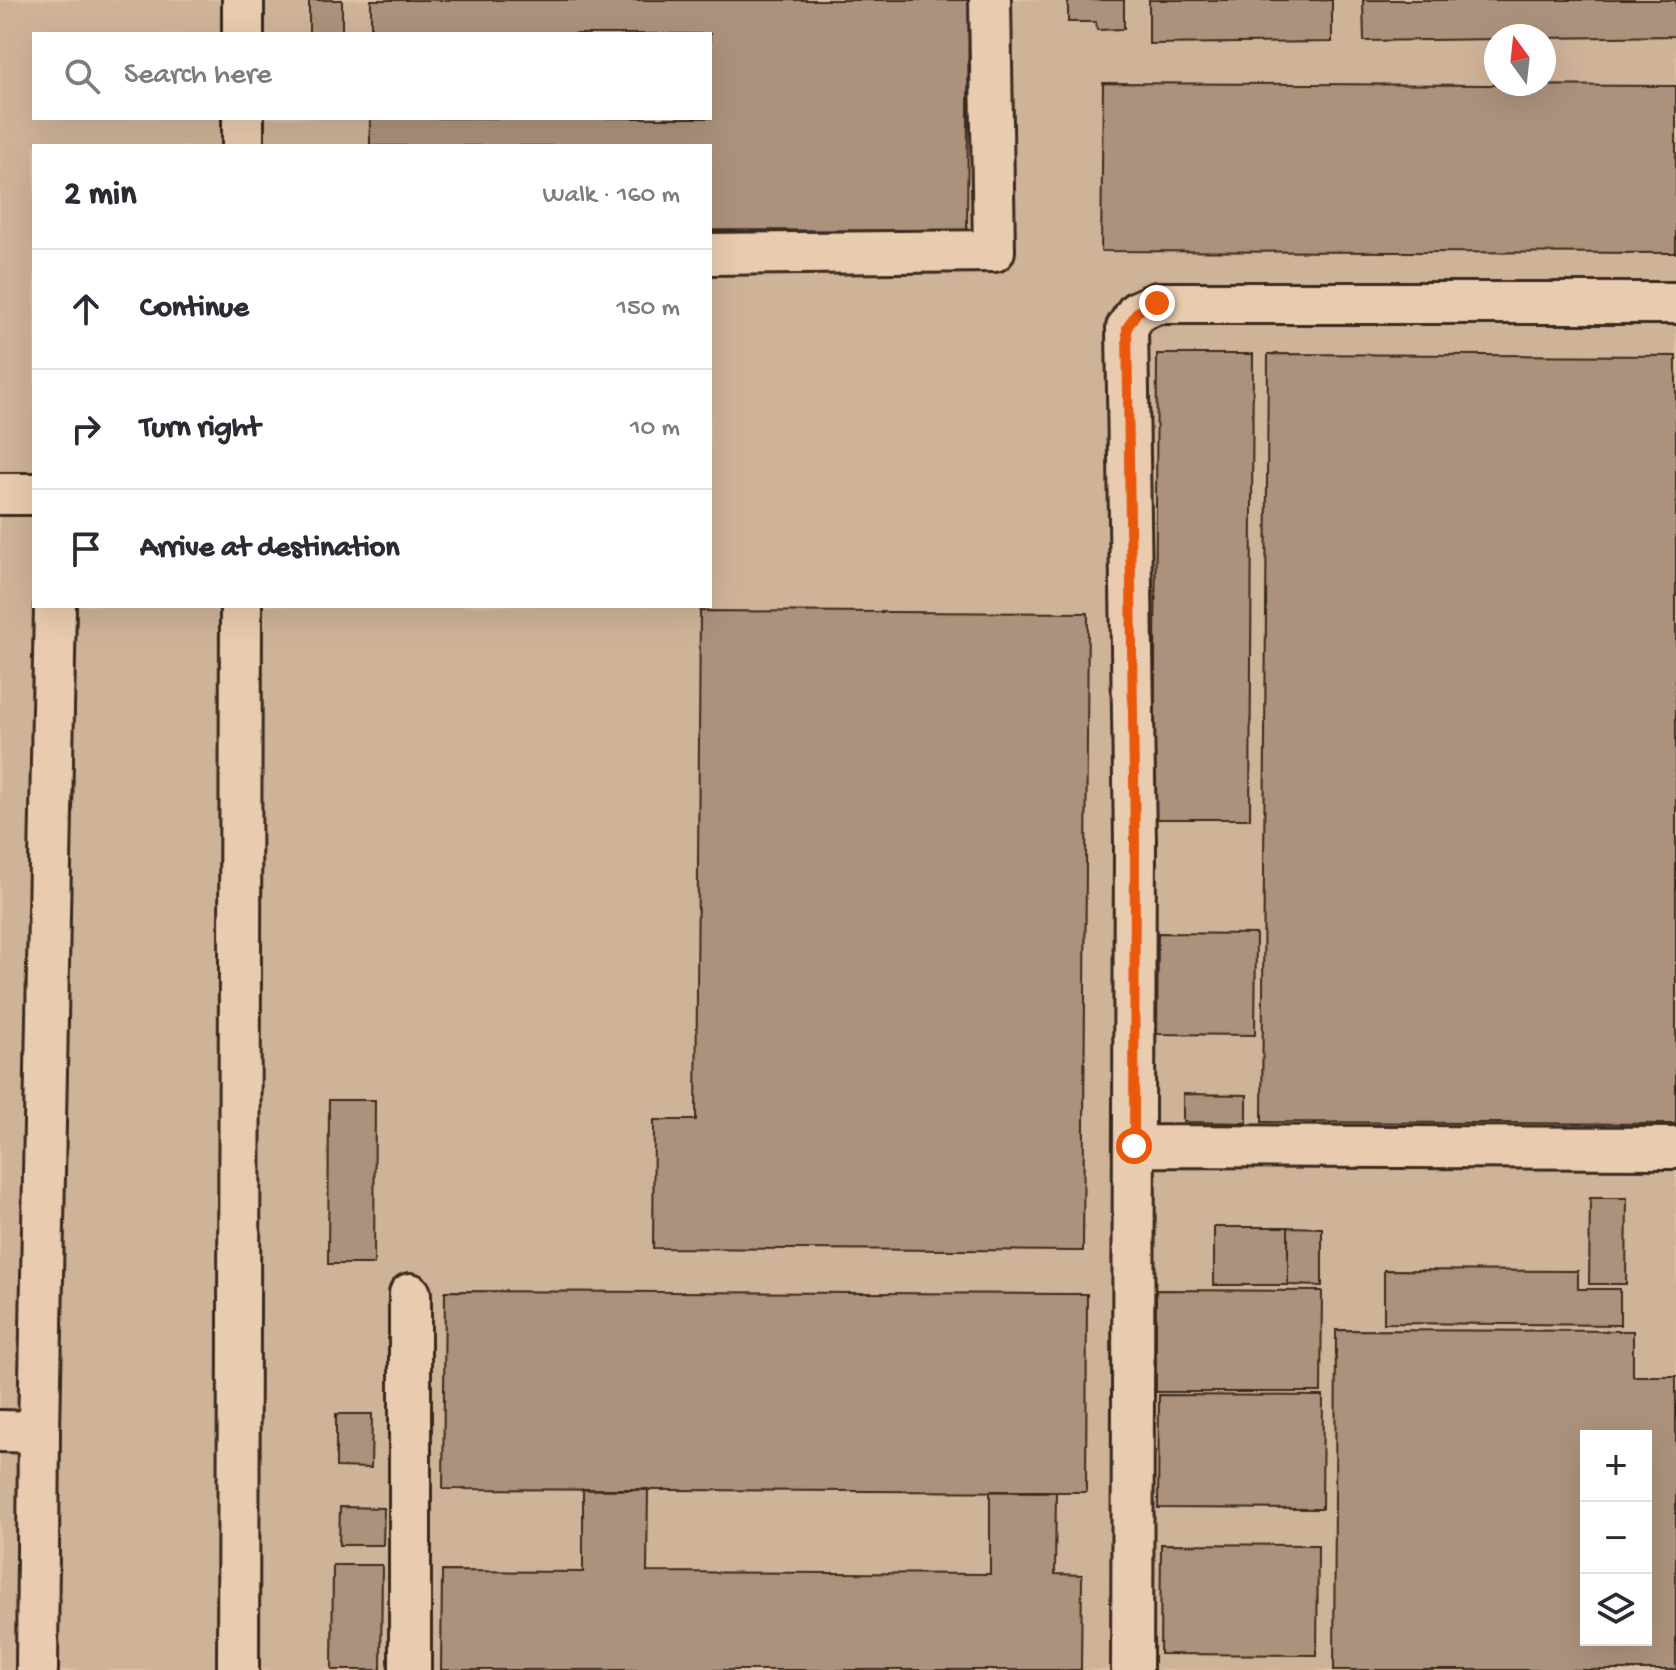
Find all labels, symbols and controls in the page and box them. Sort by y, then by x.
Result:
north arrow [1484,24,1556,96]
search box [32,32,712,120]
icon: search [60,54,104,98]
text: Search here [124,59,272,94]
text: 2 min [64,176,136,216]
text: Walk · 160 m [543,181,680,212]
route end [1139,285,1175,321]
icon: ahead [64,287,108,331]
text: Continue [140,292,249,327]
text: 150 m [616,294,680,325]
icon: right [64,407,108,451]
text: Turn right [140,412,260,447]
text: 10 m [630,414,680,445]
icon: arrive [64,527,108,571]
text: Arrive at destination [140,532,400,567]
route start [1116,1128,1152,1164]
map controls [1580,1430,1652,1646]
button: + [1580,1430,1652,1502]
button: − [1580,1502,1652,1574]
button: layers [1580,1574,1652,1646]

